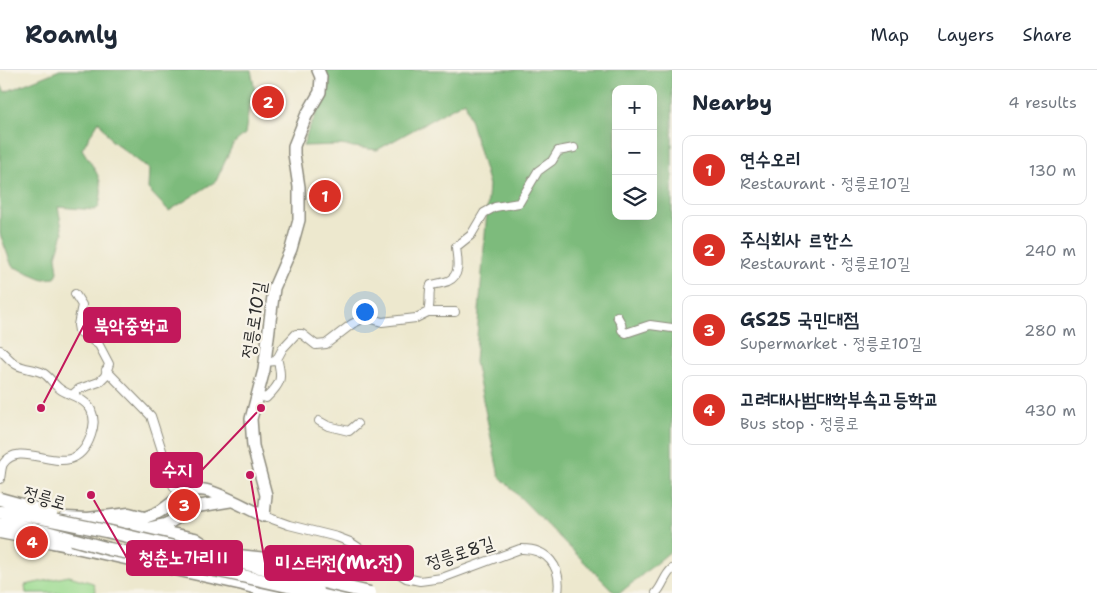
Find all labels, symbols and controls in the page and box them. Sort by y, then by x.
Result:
text: Roamly [25,19,118,51]
text: Map [871,23,909,47]
text: Layers [937,23,994,47]
text: Share [1022,23,1072,47]
pin: 2 [252,83,284,121]
map controls [612,85,657,220]
button: + [612,85,657,130]
text: Nearby [692,89,772,117]
text: 4 results [1008,92,1077,113]
button: − [612,130,657,175]
text: 연수오리 [740,147,801,172]
text: 1 [705,160,713,181]
text: 130 m [1029,160,1076,181]
text: Restaurant · 정릉로10길 [740,173,910,194]
button: layers [612,175,657,220]
pin: 1 [309,177,341,215]
text: 주식회사 르한스 [740,227,854,252]
text: 2 [703,240,715,261]
text: 240 m [1024,240,1076,261]
text: Restaurant · 정릉로10길 [740,253,910,274]
street label: 정릉로10길 [236,279,272,360]
your location [352,299,378,325]
text: GS25 국민대점 [740,307,859,332]
callout: 북악중학교 [84,308,180,342]
text: 북악중학교 [94,313,170,338]
text: 3 [703,320,715,341]
text: 280 m [1024,320,1076,341]
text: Supermarket · 정릉로10길 [740,333,922,354]
text: 고려대사범대학부속고등학교 [740,387,939,412]
text: 4 [703,400,715,421]
text: 430 m [1025,400,1076,421]
text: Bus stop · 정릉로 [740,413,859,434]
callout: 수지 [151,453,202,487]
text: 수지 [162,457,192,482]
street label: 정릉로 [21,480,69,516]
pin: 3 [168,486,200,524]
pin: 4 [16,523,48,561]
street label: 정릉로8길 [423,531,498,575]
callout: 청춘노가리Ⅱ [127,541,242,575]
text: 청춘노가리Ⅱ [138,545,230,570]
callout: 미스터전(Mr.전) [265,546,413,580]
text: 미스터전(Mr.전) [275,550,403,575]

